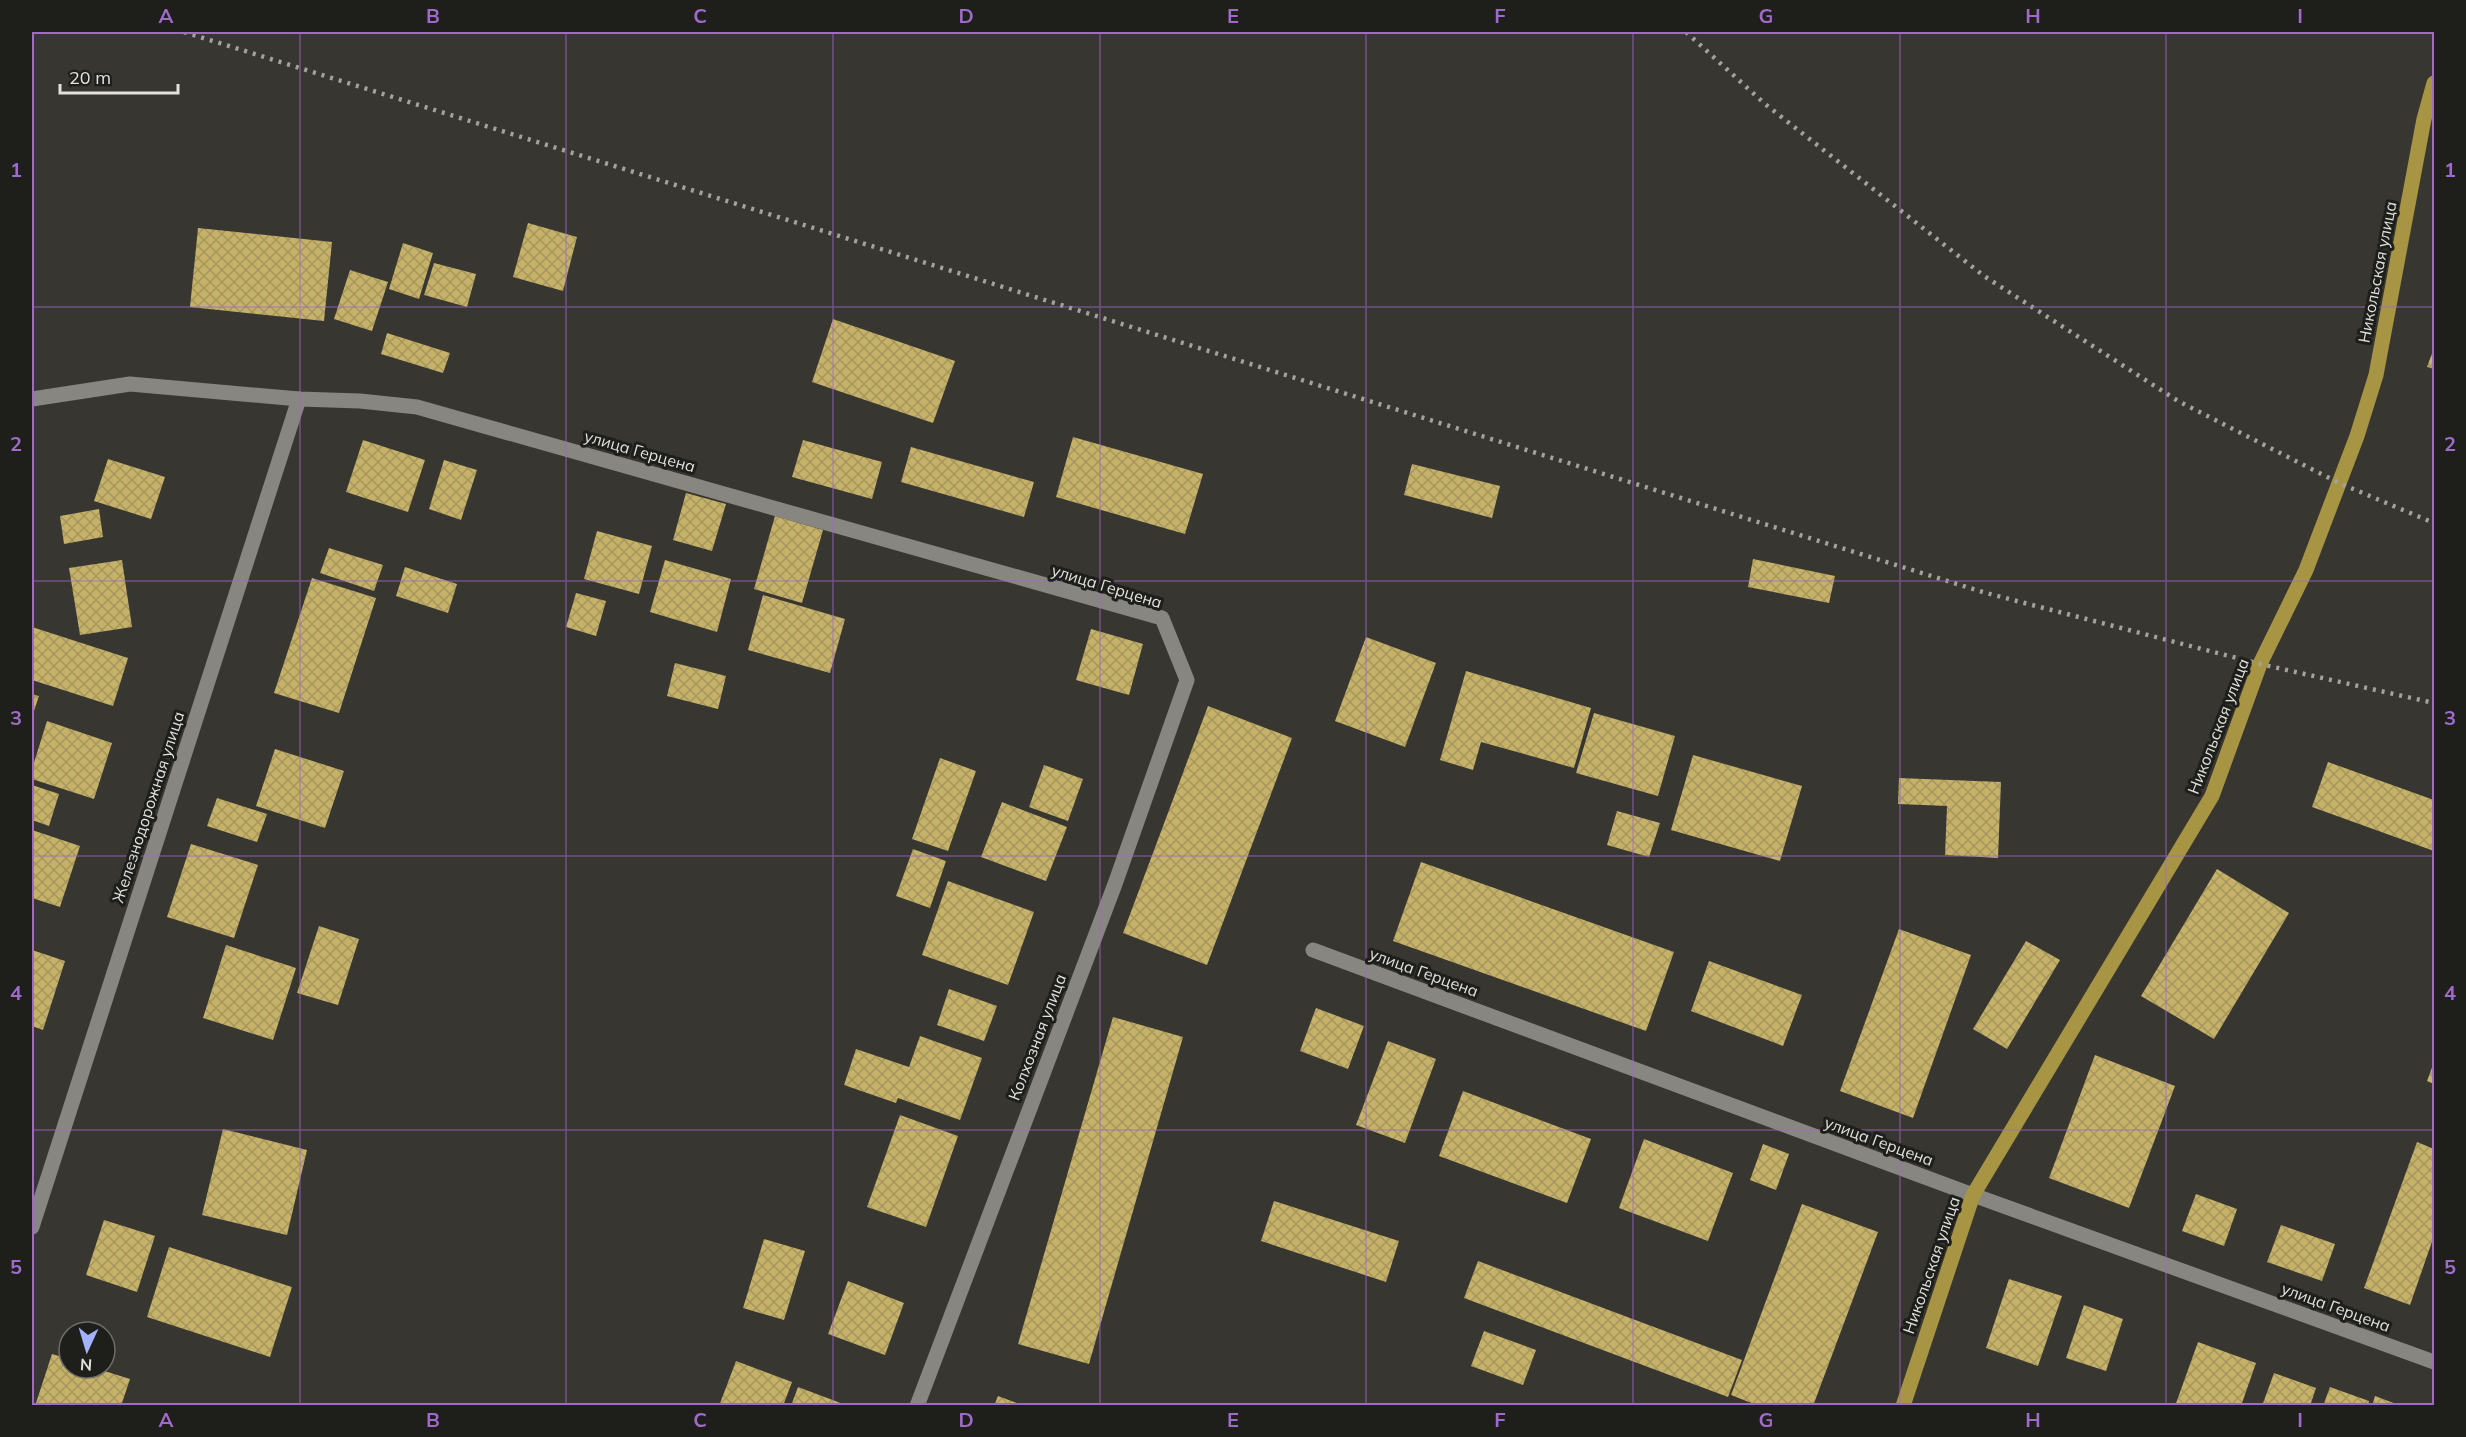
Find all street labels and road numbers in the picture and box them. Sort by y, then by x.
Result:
street label: Никольская улица [2353,200,2401,344]
street label: улица Герцена [582,426,698,476]
street label: улица Герцена [1049,560,1165,612]
street label: Никольская улица [2183,655,2253,797]
street label: Железнодорожная улица [108,709,188,905]
street label: улица Герцена [1367,943,1481,1001]
street label: Колхозная улица [1004,971,1070,1103]
street label: улица Герцена [1822,1112,1936,1170]
street label: Никольская улица [1898,1194,1964,1336]
street label: улица Герцена [2279,1278,2393,1336]

